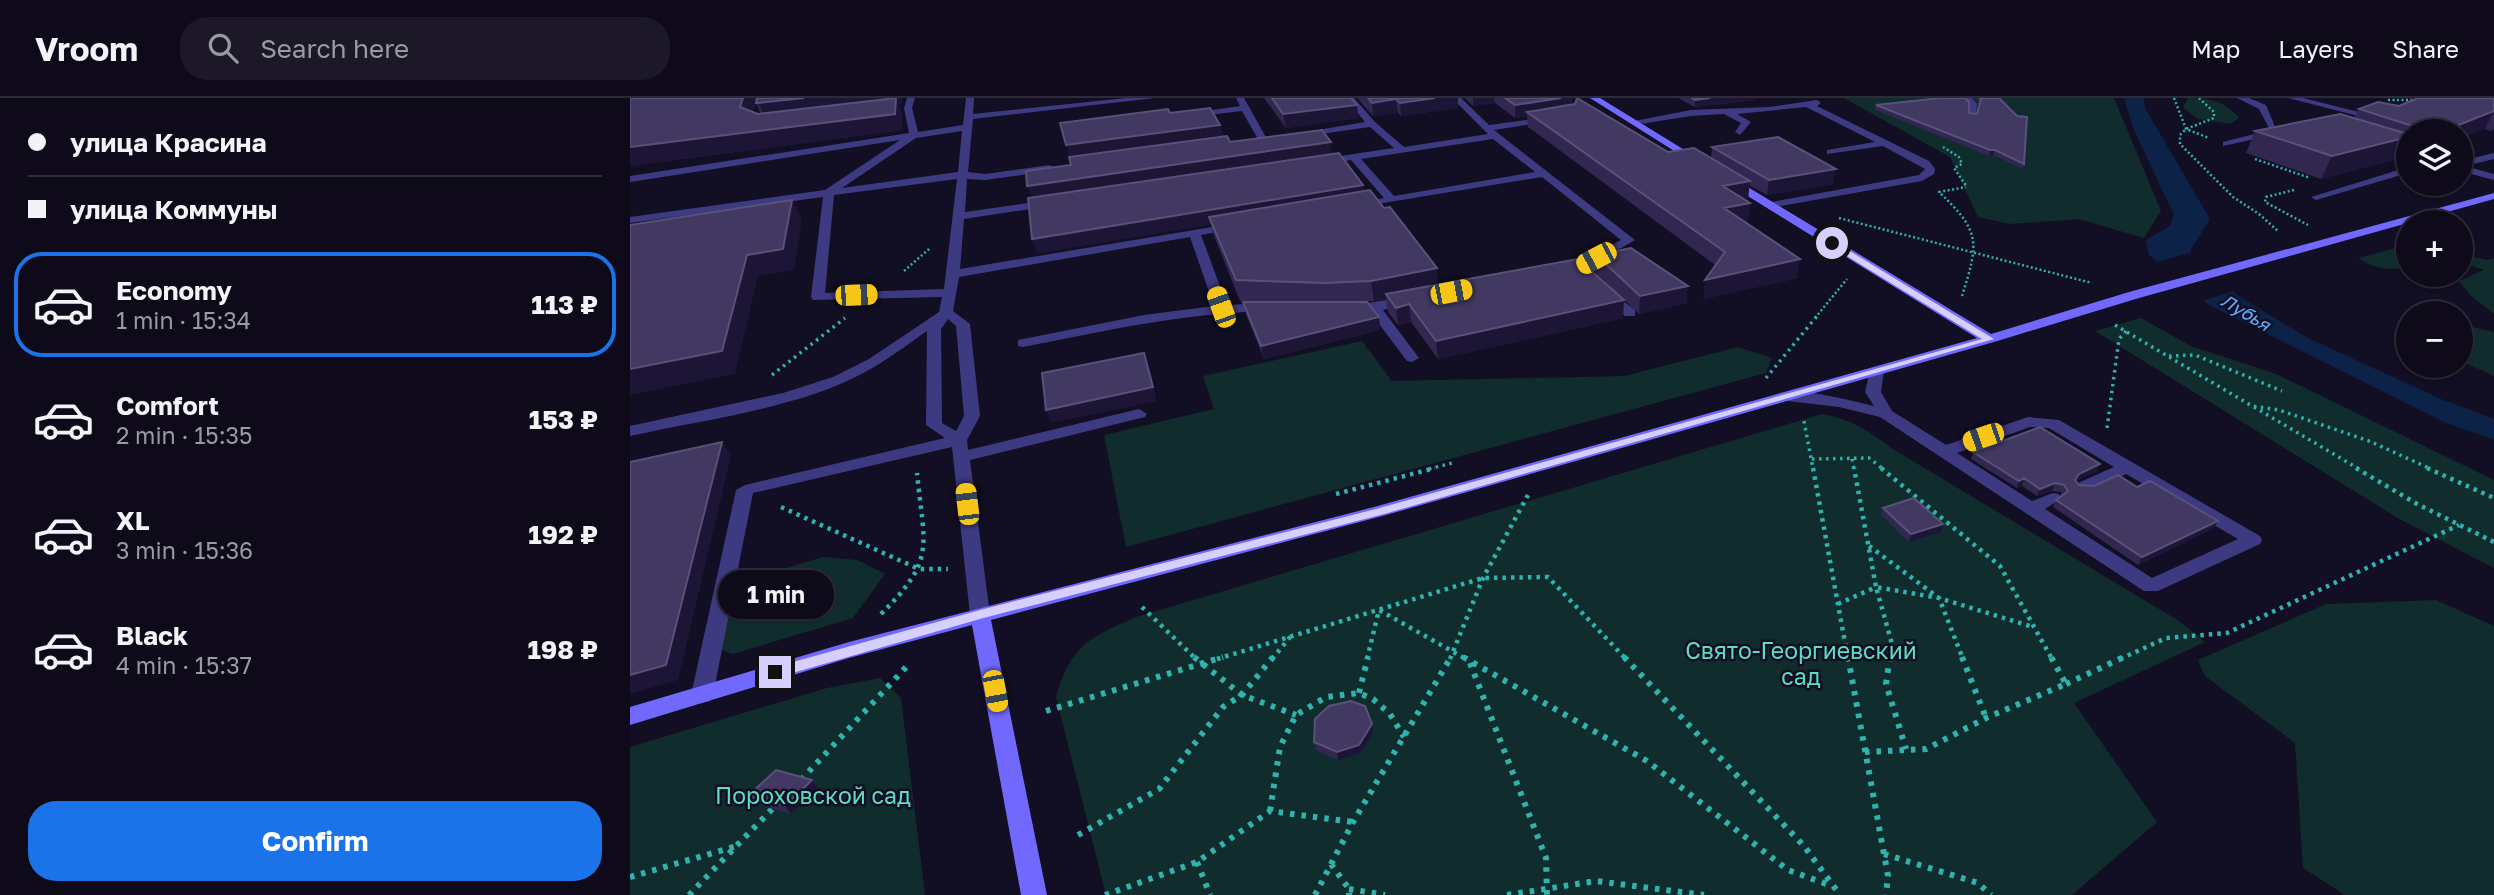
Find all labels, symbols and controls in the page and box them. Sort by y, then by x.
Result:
search box [180,17,670,80]
text: Vroom [35,29,138,68]
icon: search [204,29,242,67]
text: Search here [260,33,409,64]
text: Map [2191,34,2240,63]
text: Layers [2278,34,2354,63]
text: Share [2392,34,2459,63]
map controls [2396,119,2473,378]
button: layers [2396,119,2473,196]
text: улица Красина [70,127,266,158]
text: улица Коммуны [70,194,277,225]
button: + [2396,210,2473,287]
route start [1816,227,1848,259]
car [1573,239,1620,277]
icon: car [32,273,95,336]
text: Economy [116,275,232,306]
car [1429,278,1474,306]
car [835,284,878,306]
car [1204,284,1239,330]
text: 113 ₽ [531,289,598,320]
water label: Лубья [2217,289,2276,336]
button: − [2396,301,2473,378]
text: 1 min · 15:34 [116,306,251,334]
icon: car [32,388,95,451]
text: Comfort [116,390,219,421]
text: 153 ₽ [529,404,598,435]
car [1960,420,2007,454]
text: 2 min · 15:35 [116,421,252,449]
car [955,482,980,526]
icon: car [32,503,95,566]
text: XL [116,505,150,536]
text: 192 ₽ [528,519,598,550]
text: 3 min · 15:36 [116,536,253,564]
callout: 1 min [717,570,833,620]
text: 1 min [747,580,805,608]
icon: car [32,618,95,681]
text: Black [116,620,188,651]
text: 198 ₽ [527,634,598,665]
park label: Свято-Георгиевский сад [1685,636,1917,690]
text: 4 min · 15:37 [116,651,252,679]
route end [759,656,791,688]
car [981,668,1010,714]
park label: Пороховской сад [715,781,911,809]
button: Confirm [28,801,602,881]

